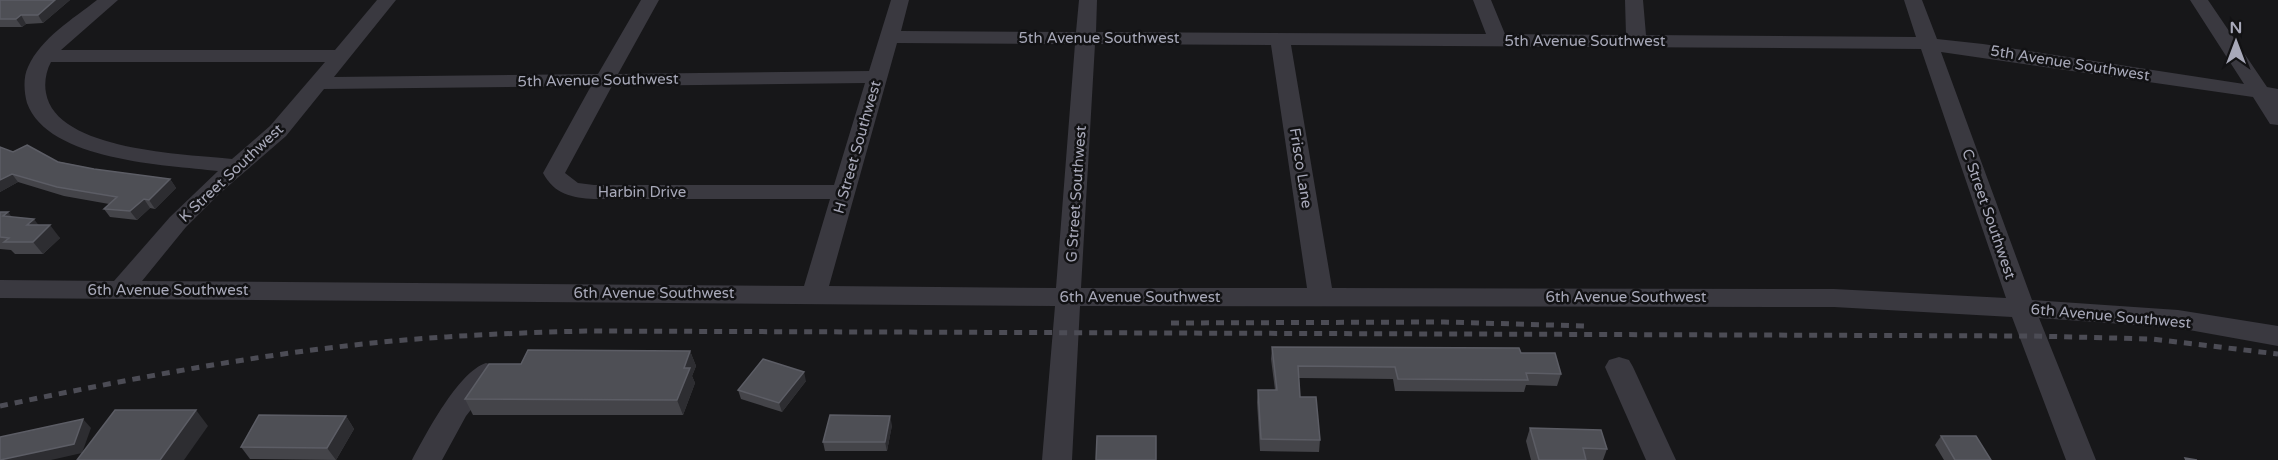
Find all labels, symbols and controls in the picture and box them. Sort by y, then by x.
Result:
north arrow [2206,12,2266,72]
text: N [2230,18,2242,38]
street label: 5th Avenue Southwest [1018,29,1180,47]
street label: 5th Avenue Southwest [1504,32,1666,50]
street label: 5th Avenue Southwest [1989,42,2151,85]
street label: 5th Avenue Southwest [517,70,679,90]
street label: H Street Southwest [829,78,885,215]
street label: K Street Southwest [175,120,287,226]
street label: G Street Southwest [1062,125,1090,263]
street label: Frisco Lane [1286,127,1316,209]
street label: C Street Southwest [1958,147,2020,282]
street label: Harbin Drive [598,183,686,201]
street label: 6th Avenue Southwest [87,281,249,299]
street label: 6th Avenue Southwest [573,284,735,302]
street label: 6th Avenue Southwest [1059,288,1221,306]
street label: 6th Avenue Southwest [1545,288,1707,306]
street label: 6th Avenue Southwest [2030,300,2192,332]

